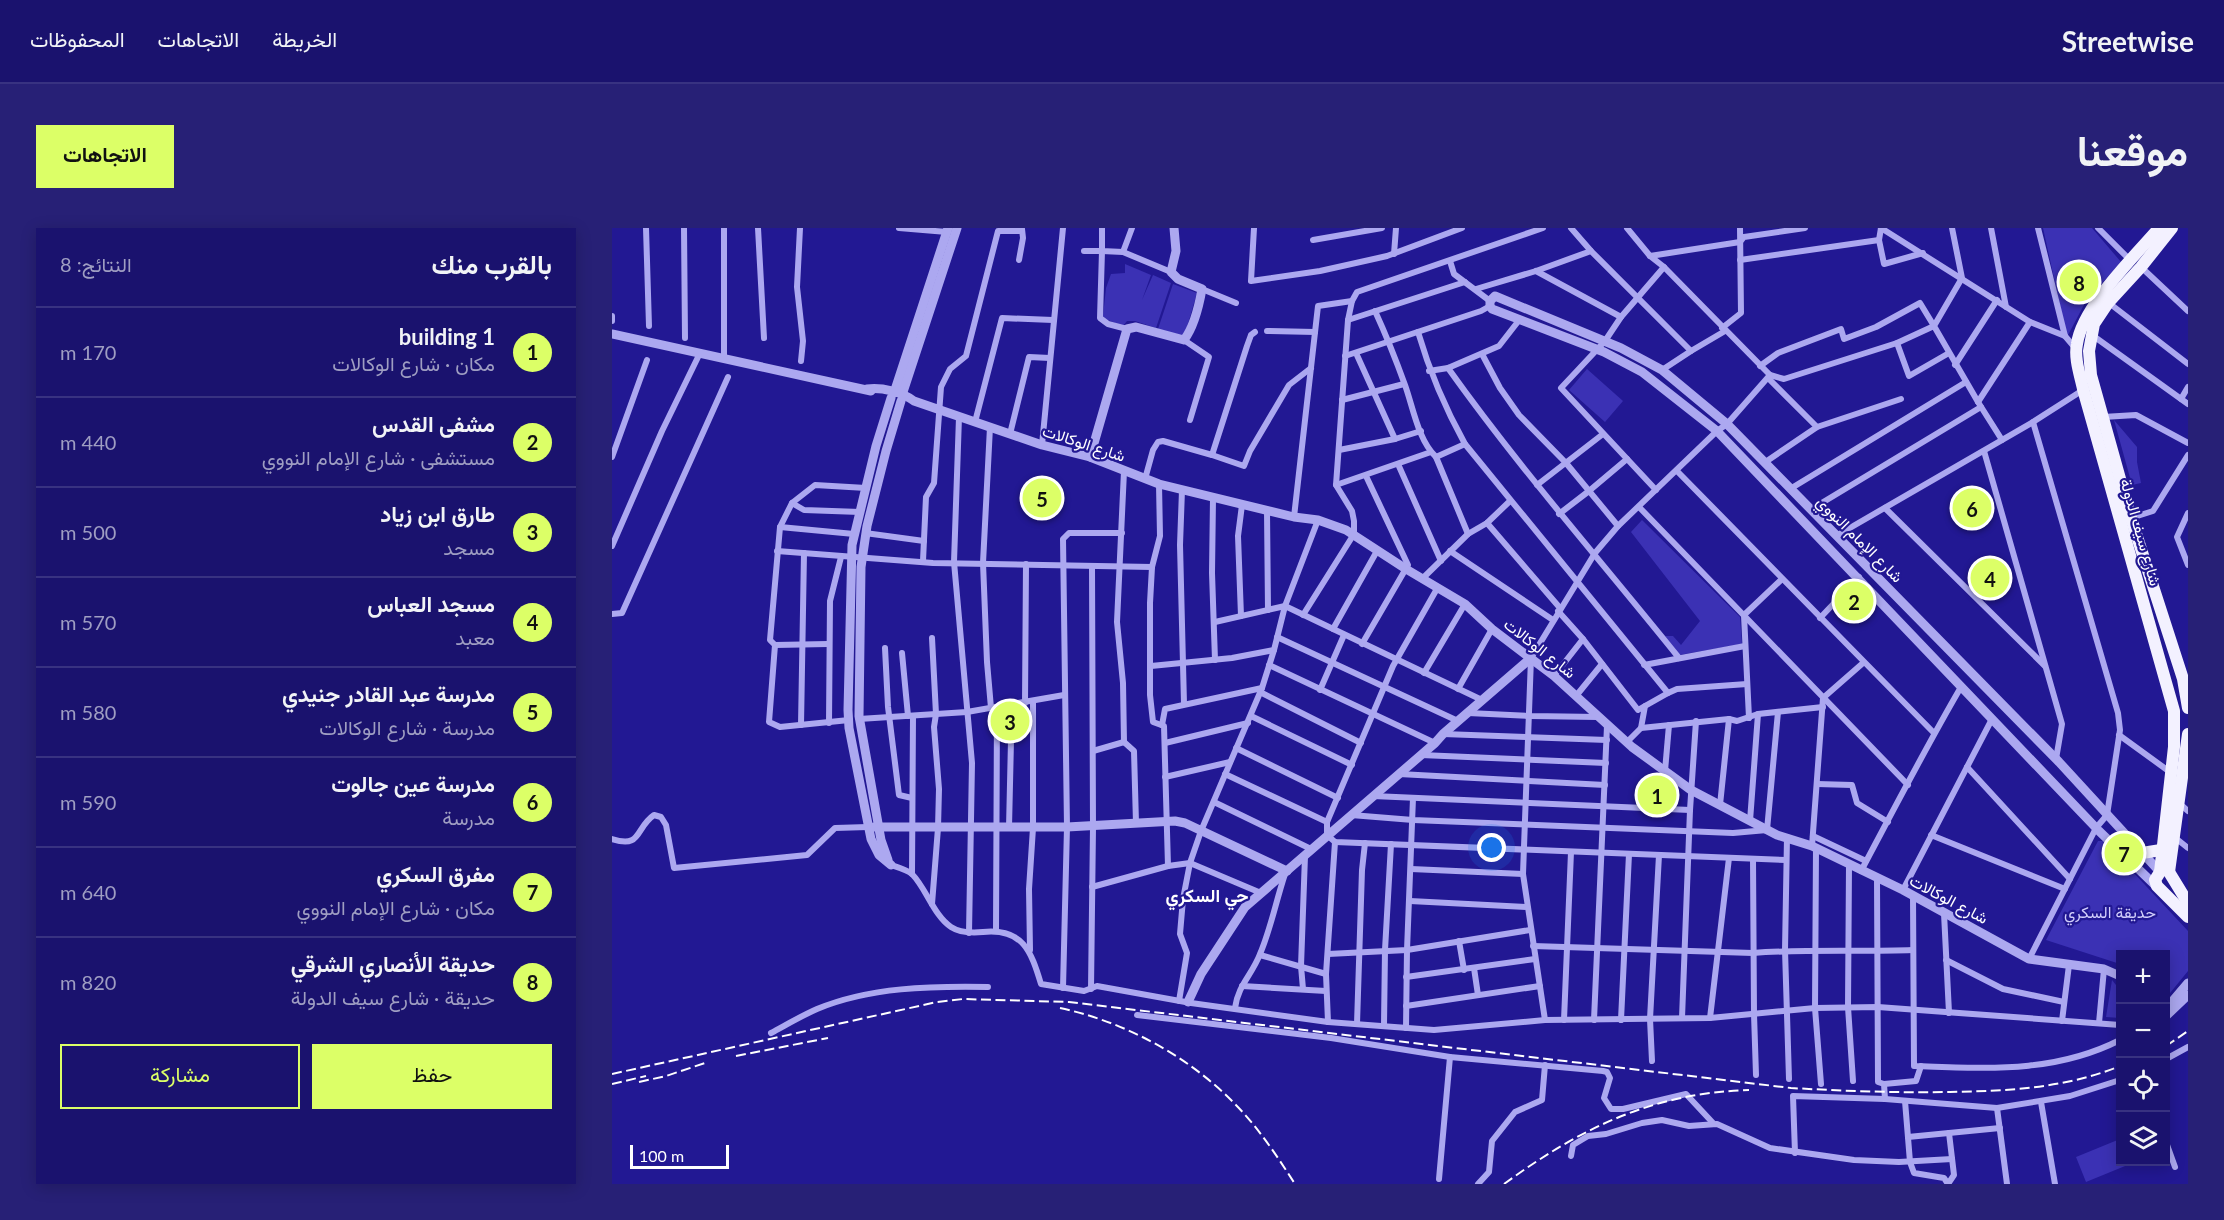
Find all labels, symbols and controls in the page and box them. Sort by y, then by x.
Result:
text: Streetwise [2062,24,2194,58]
text: المحفوظات [30,26,125,51]
text: الاتجاهات [158,26,239,51]
text: الخريطة [272,26,337,51]
button: الاتجاهات [36,125,174,188]
text: موقعنا [2077,125,2188,175]
text: بالقرب منك [432,248,552,280]
text: النتائج: 8 [60,252,132,276]
pin: 8 [2060,260,2098,304]
text: building 1 [399,323,495,350]
text: 170 m [60,340,116,364]
text: 1 [527,340,538,364]
text: مكان · شارع الوكالات [332,351,495,375]
text: مشفى القدس [372,410,495,437]
street label: شارع الوكالات [1039,420,1128,468]
text: 440 m [60,430,116,454]
text: 2 [527,430,538,454]
text: مستشفى · شارع الإمام النووي [262,445,495,469]
pin: 5 [1022,476,1062,520]
street label: شارع سيف الدولة [2114,476,2166,588]
pin: 6 [1952,486,1992,530]
street label: شارع الإمام النووي [1810,491,1908,589]
text: طارق ابن زياد [380,500,495,527]
text: 500 m [60,520,116,544]
text: 3 [527,520,538,544]
text: مسجد [443,535,495,559]
pin: 4 [1970,556,2010,600]
pin: 2 [1834,578,1874,623]
text: مسجد العباس [367,590,495,617]
text: 570 m [60,610,116,634]
text: 4 [527,610,538,634]
street label: شارع الوكالات [1499,614,1580,684]
text: معبد [455,625,495,649]
text: مدرسة عبد القادر جنيدي [282,680,495,707]
pin: 3 [990,698,1030,744]
text: 580 m [60,700,116,724]
text: 5 [527,700,538,724]
text: مدرسة · شارع الوكالات [319,715,495,739]
text: مدرسة عين جالوت [331,770,495,797]
pin: 1 [1638,772,1676,818]
text: 590 m [60,790,116,814]
text: 6 [527,790,538,814]
text: مدرسة [442,805,495,829]
pin: 7 [2104,830,2144,876]
your location [1477,833,1506,862]
text: مفرق السكري [376,860,495,887]
street label: شارع الوكالات [1905,870,1992,930]
text: 640 m [60,880,116,904]
text: 7 [527,880,538,904]
district label: حي السكري [1165,884,1249,911]
text: مكان · شارع الإمام النووي [297,895,495,919]
park label: حديقة السكري [2064,902,2156,926]
text: حديقة الأنصاري الشرقي [291,950,495,977]
map controls [2116,950,2170,1166]
button: + [2116,950,2170,1004]
text: 820 m [60,970,116,994]
text: 8 [527,970,538,994]
text: حديقة · شارع سيف الدولة [291,985,495,1009]
button: − [2116,1004,2170,1058]
button: مشاركة [60,1044,300,1109]
button: حفظ [312,1044,552,1109]
button: locate [2116,1058,2170,1112]
button: layers [2116,1112,2170,1166]
scale bar [630,1142,729,1170]
text: 100 m [639,1146,684,1165]

